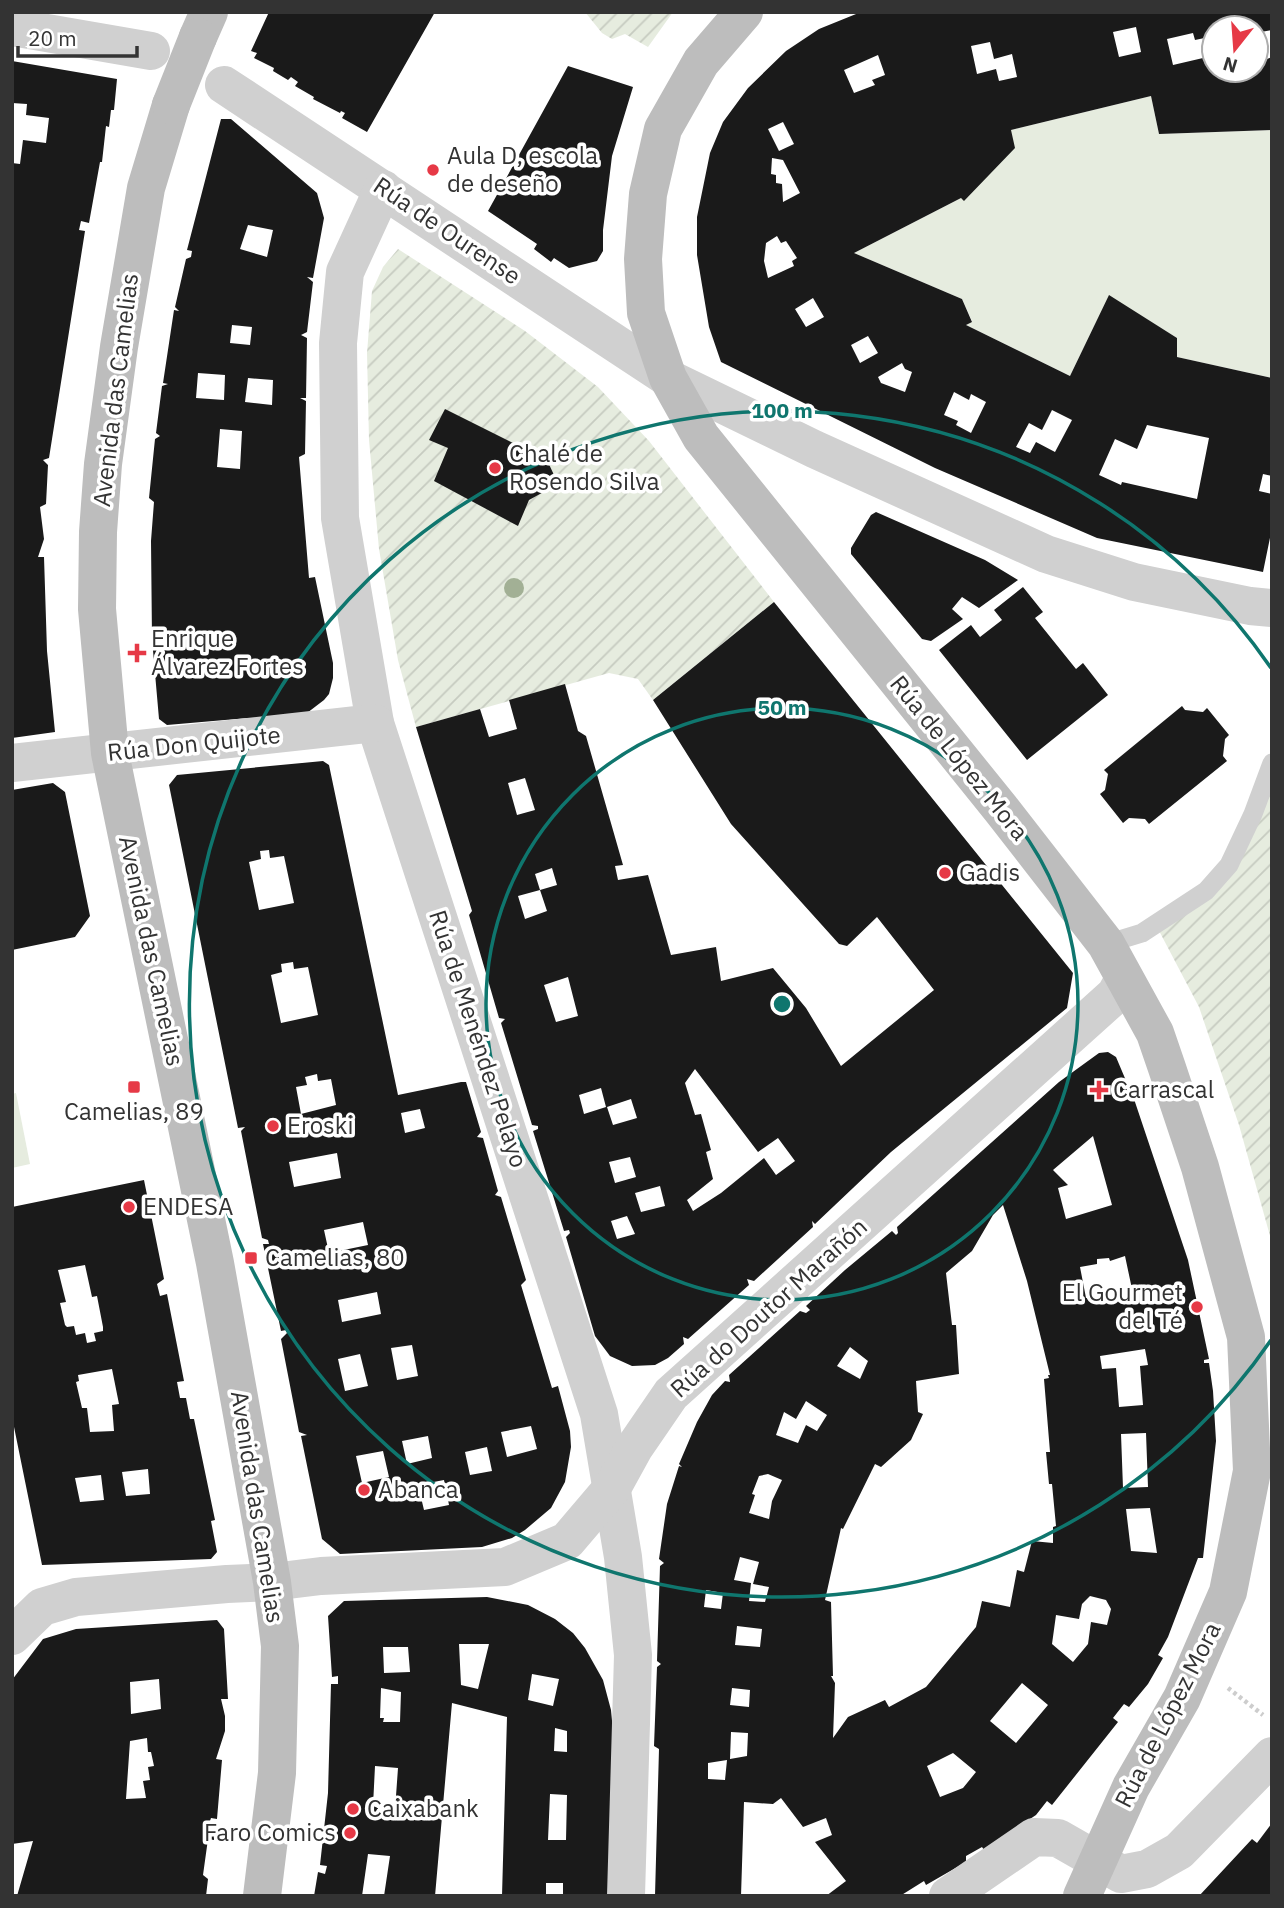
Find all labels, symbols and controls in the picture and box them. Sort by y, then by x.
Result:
scale bar [18,14,136,58]
north arrow [1200,14,1270,84]
text: 20 m [28,24,77,52]
text: N [1220,52,1240,79]
place label: Aula D, escola de deseño [447,139,598,199]
marker: Aula D, escola de deseño [425,162,441,178]
street label: Rúa de Ourense [368,169,527,291]
street label: Avenida das Camelias [85,271,145,508]
text: 100 m [751,396,813,424]
place label: Chalé de Rosendo Silva [509,437,660,497]
marker: Chalé de Rosendo Silva [487,460,503,476]
place label: Enrique Álvarez Fortes [151,622,304,682]
marker: Enrique Álvarez Fortes [129,645,145,661]
street label: Rúa de López Mora [883,668,1036,847]
text: 50 m [758,693,806,721]
street label: Rúa Don Quijote [106,718,282,768]
street label: Avenida das Camelias [112,833,192,1069]
place label: Gadis [959,856,1020,888]
marker: Gadis [937,865,953,881]
street label: Rúa de Menéndez Pelayo [422,906,536,1171]
centre of rings [770,992,794,1016]
place label: Carrascal [1113,1073,1214,1105]
marker: Camelias, 89 [126,1079,142,1095]
marker: Carrascal [1091,1082,1107,1098]
place label: Camelias, 89 [64,1095,204,1127]
place label: Eroski [287,1109,353,1141]
marker: Eroski [265,1118,281,1134]
place label: ENDESA [143,1190,233,1222]
marker: ENDESA [121,1199,137,1215]
street label: Rúa do Doutor Marañón [663,1210,874,1404]
place label: Camelias, 80 [265,1241,405,1273]
marker: Camelias, 80 [243,1250,259,1266]
place label: El Gourmet del Té [1062,1276,1183,1336]
marker: El Gourmet del Té [1189,1299,1205,1315]
street label: Avenida das Camelias [224,1388,292,1625]
place label: Abanca [378,1473,459,1505]
marker: Abanca [356,1482,372,1498]
street label: Rúa de López Mora [1107,1616,1228,1813]
place label: Caixabank [367,1792,479,1824]
marker: Caixabank [345,1801,361,1817]
place label: Faro Comics [204,1816,336,1848]
marker: Faro Comics [342,1825,358,1841]

